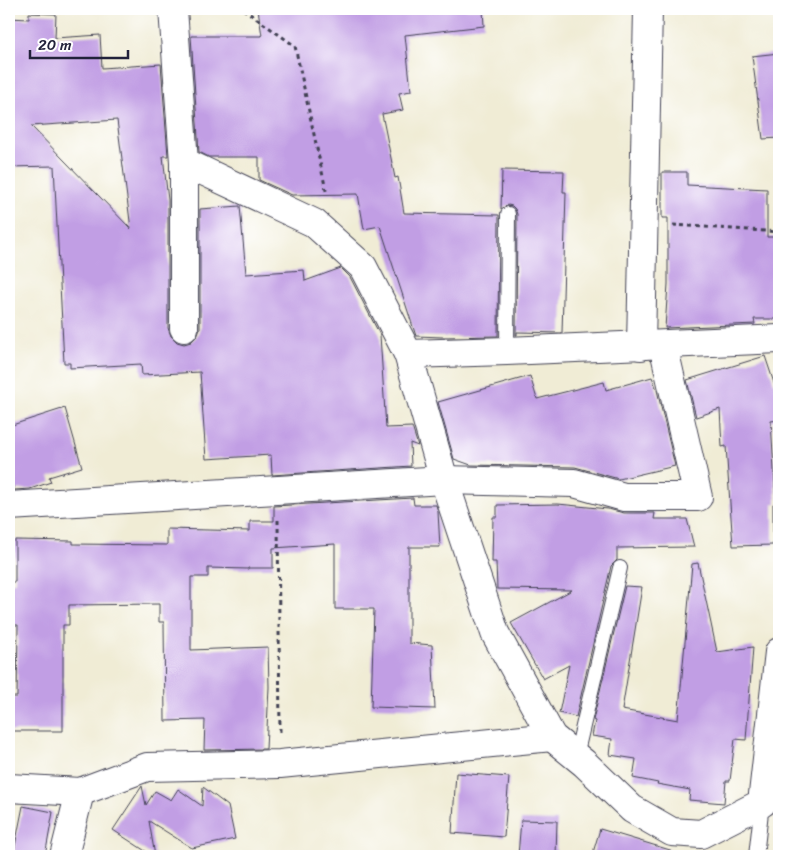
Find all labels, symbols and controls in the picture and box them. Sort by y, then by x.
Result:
scale bar [30,28,128,60]
text: 20 m [38,32,72,58]

